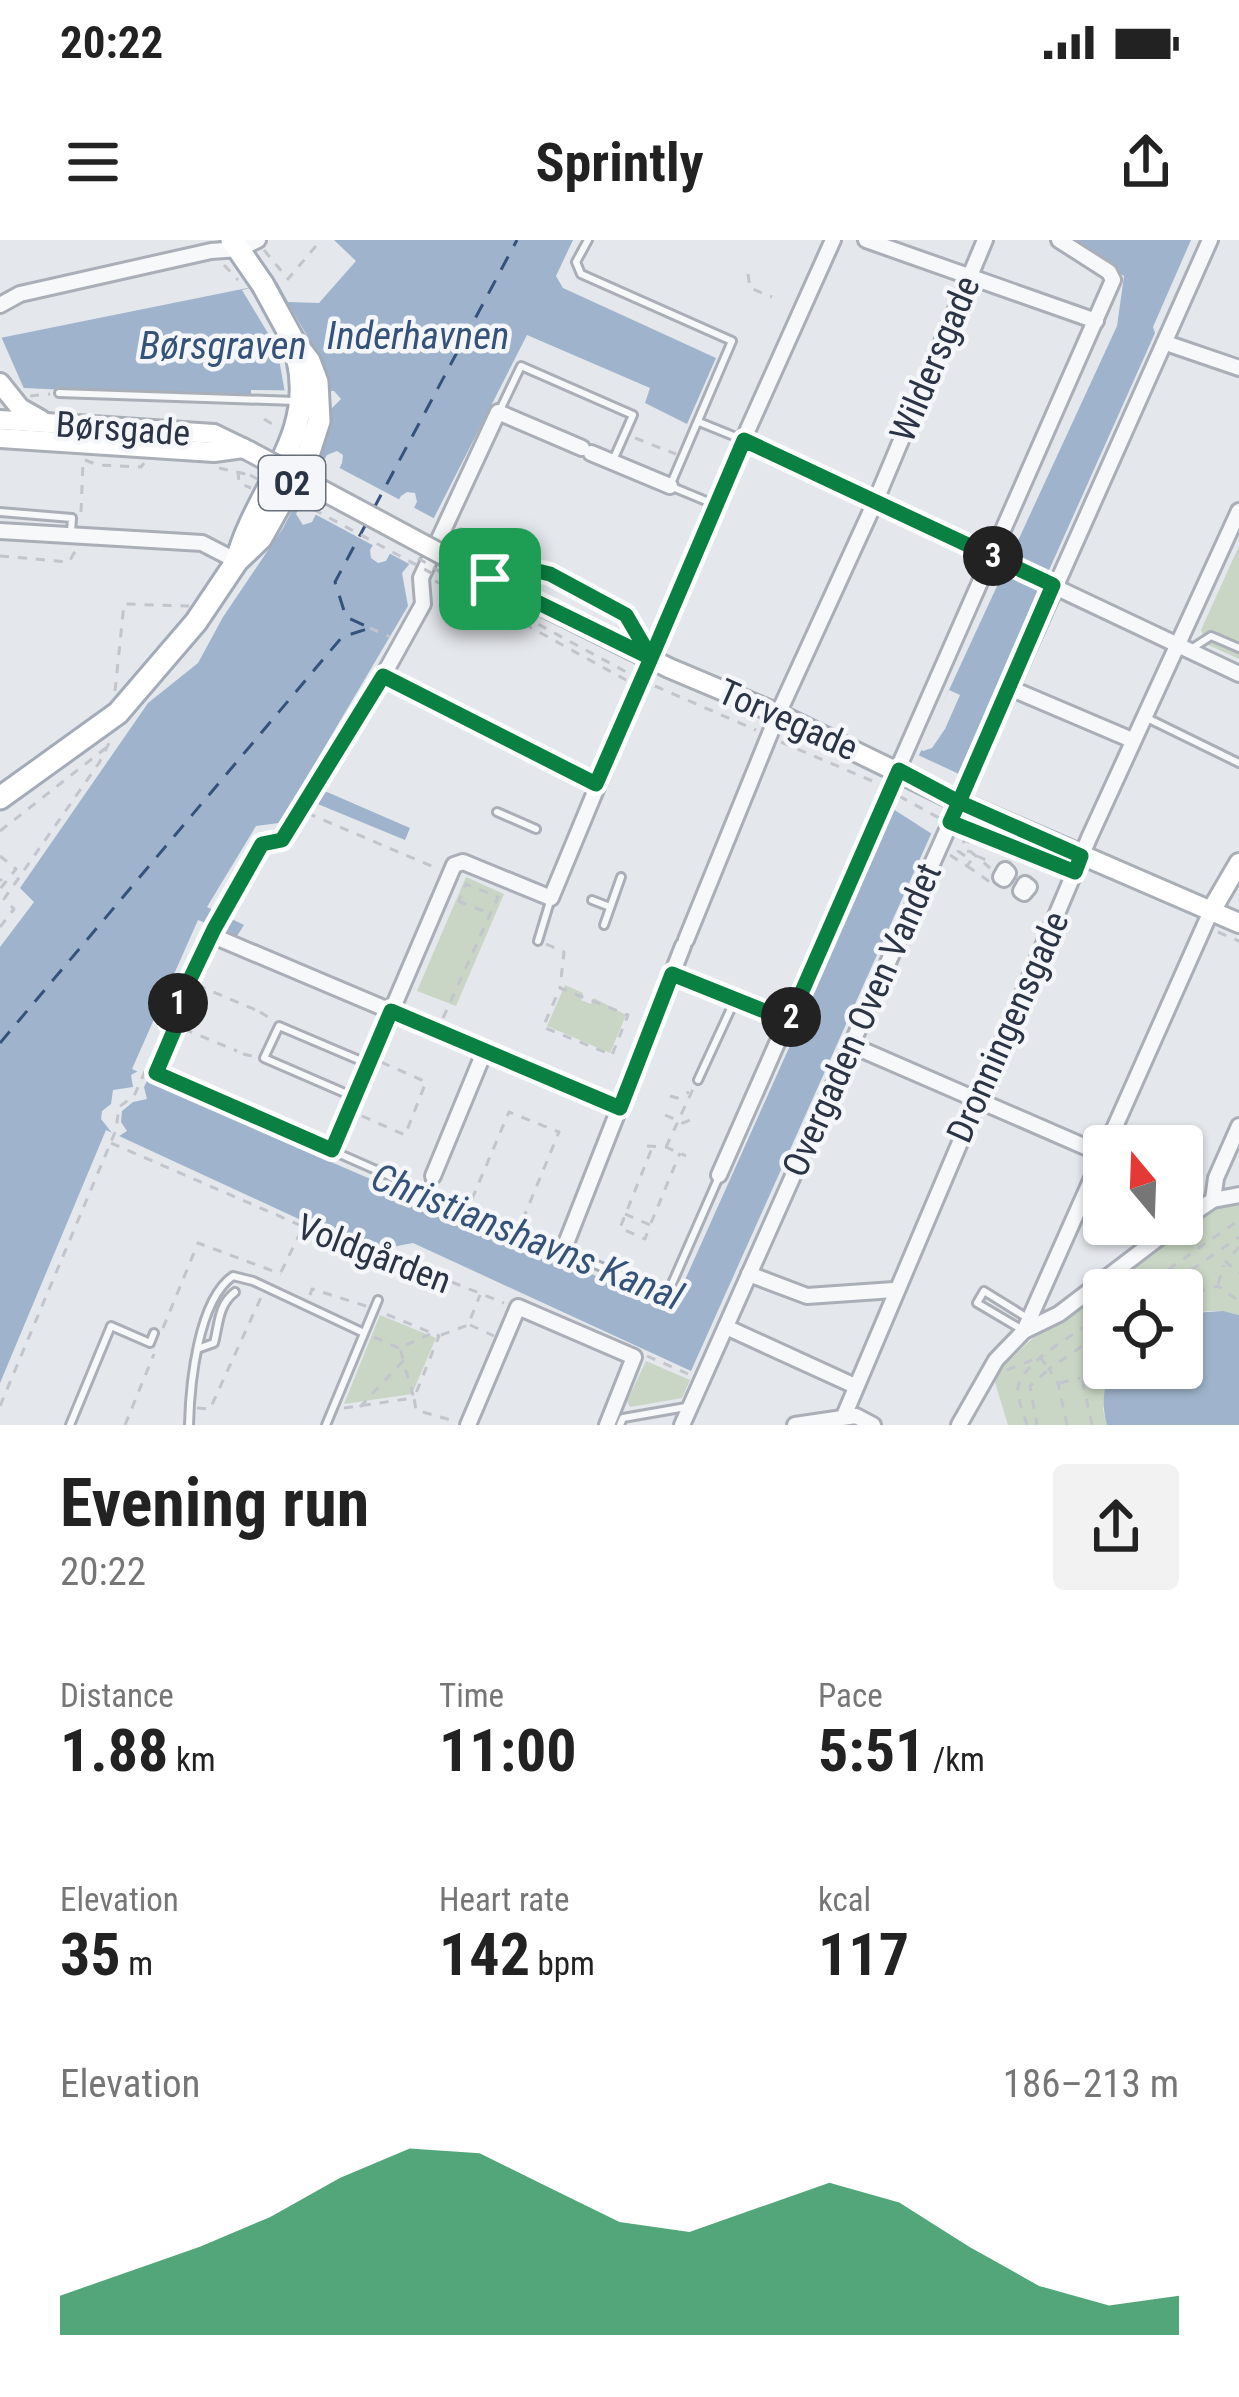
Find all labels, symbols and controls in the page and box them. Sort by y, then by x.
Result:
text: 20:22 [60,16,163,69]
icon: menu [60,129,126,195]
icon: share [1113,129,1179,195]
text: Sprintly [535,131,704,194]
street label: Wildersgade [881,270,989,448]
water label: Inderhavnen [327,313,509,359]
water label: Børsgraven [139,323,307,369]
street label: Børsgade [54,403,192,455]
road number: O2 [259,456,325,510]
pin: 3 [963,526,1023,586]
pin [439,528,541,630]
text: 3 [985,536,1001,575]
icon: arrive [457,546,523,612]
street label: Torvegade [712,671,864,769]
street label: Overgaden Oven Vandet [774,857,950,1183]
street label: Dronningensgade [938,905,1078,1149]
pin: 1 [148,973,208,1033]
text: 1 [170,983,186,1022]
pin: 2 [761,987,821,1047]
text: 2 [783,997,799,1036]
north arrow [1083,1125,1203,1245]
map controls [1083,1125,1203,1389]
water label: Christianshavns Kanal [365,1154,690,1321]
street label: Voldgården [291,1205,457,1303]
button: locate [1083,1269,1203,1389]
button: share [1053,1464,1179,1590]
text: Evening run [60,1465,369,1542]
text: 20:22 [60,1549,146,1595]
text: Distance [60,1676,174,1715]
text: Time [439,1676,504,1715]
text: Pace [818,1676,883,1715]
text: 1.88 [60,1715,168,1786]
text: 11:00 [439,1715,577,1786]
text: 5:51 [818,1715,925,1786]
text: km [168,1740,216,1779]
text: /km [925,1740,985,1779]
text: Elevation [60,1880,179,1919]
text: Heart rate [439,1880,569,1919]
text: kcal [818,1880,871,1919]
text: 35 [60,1919,121,1990]
text: 142 [439,1919,530,1990]
text: 117 [818,1919,909,1990]
text: m [121,1944,153,1983]
text: bpm [530,1944,595,1983]
text: Elevation [60,2061,200,2107]
text: 186–213 m [1003,2061,1179,2107]

